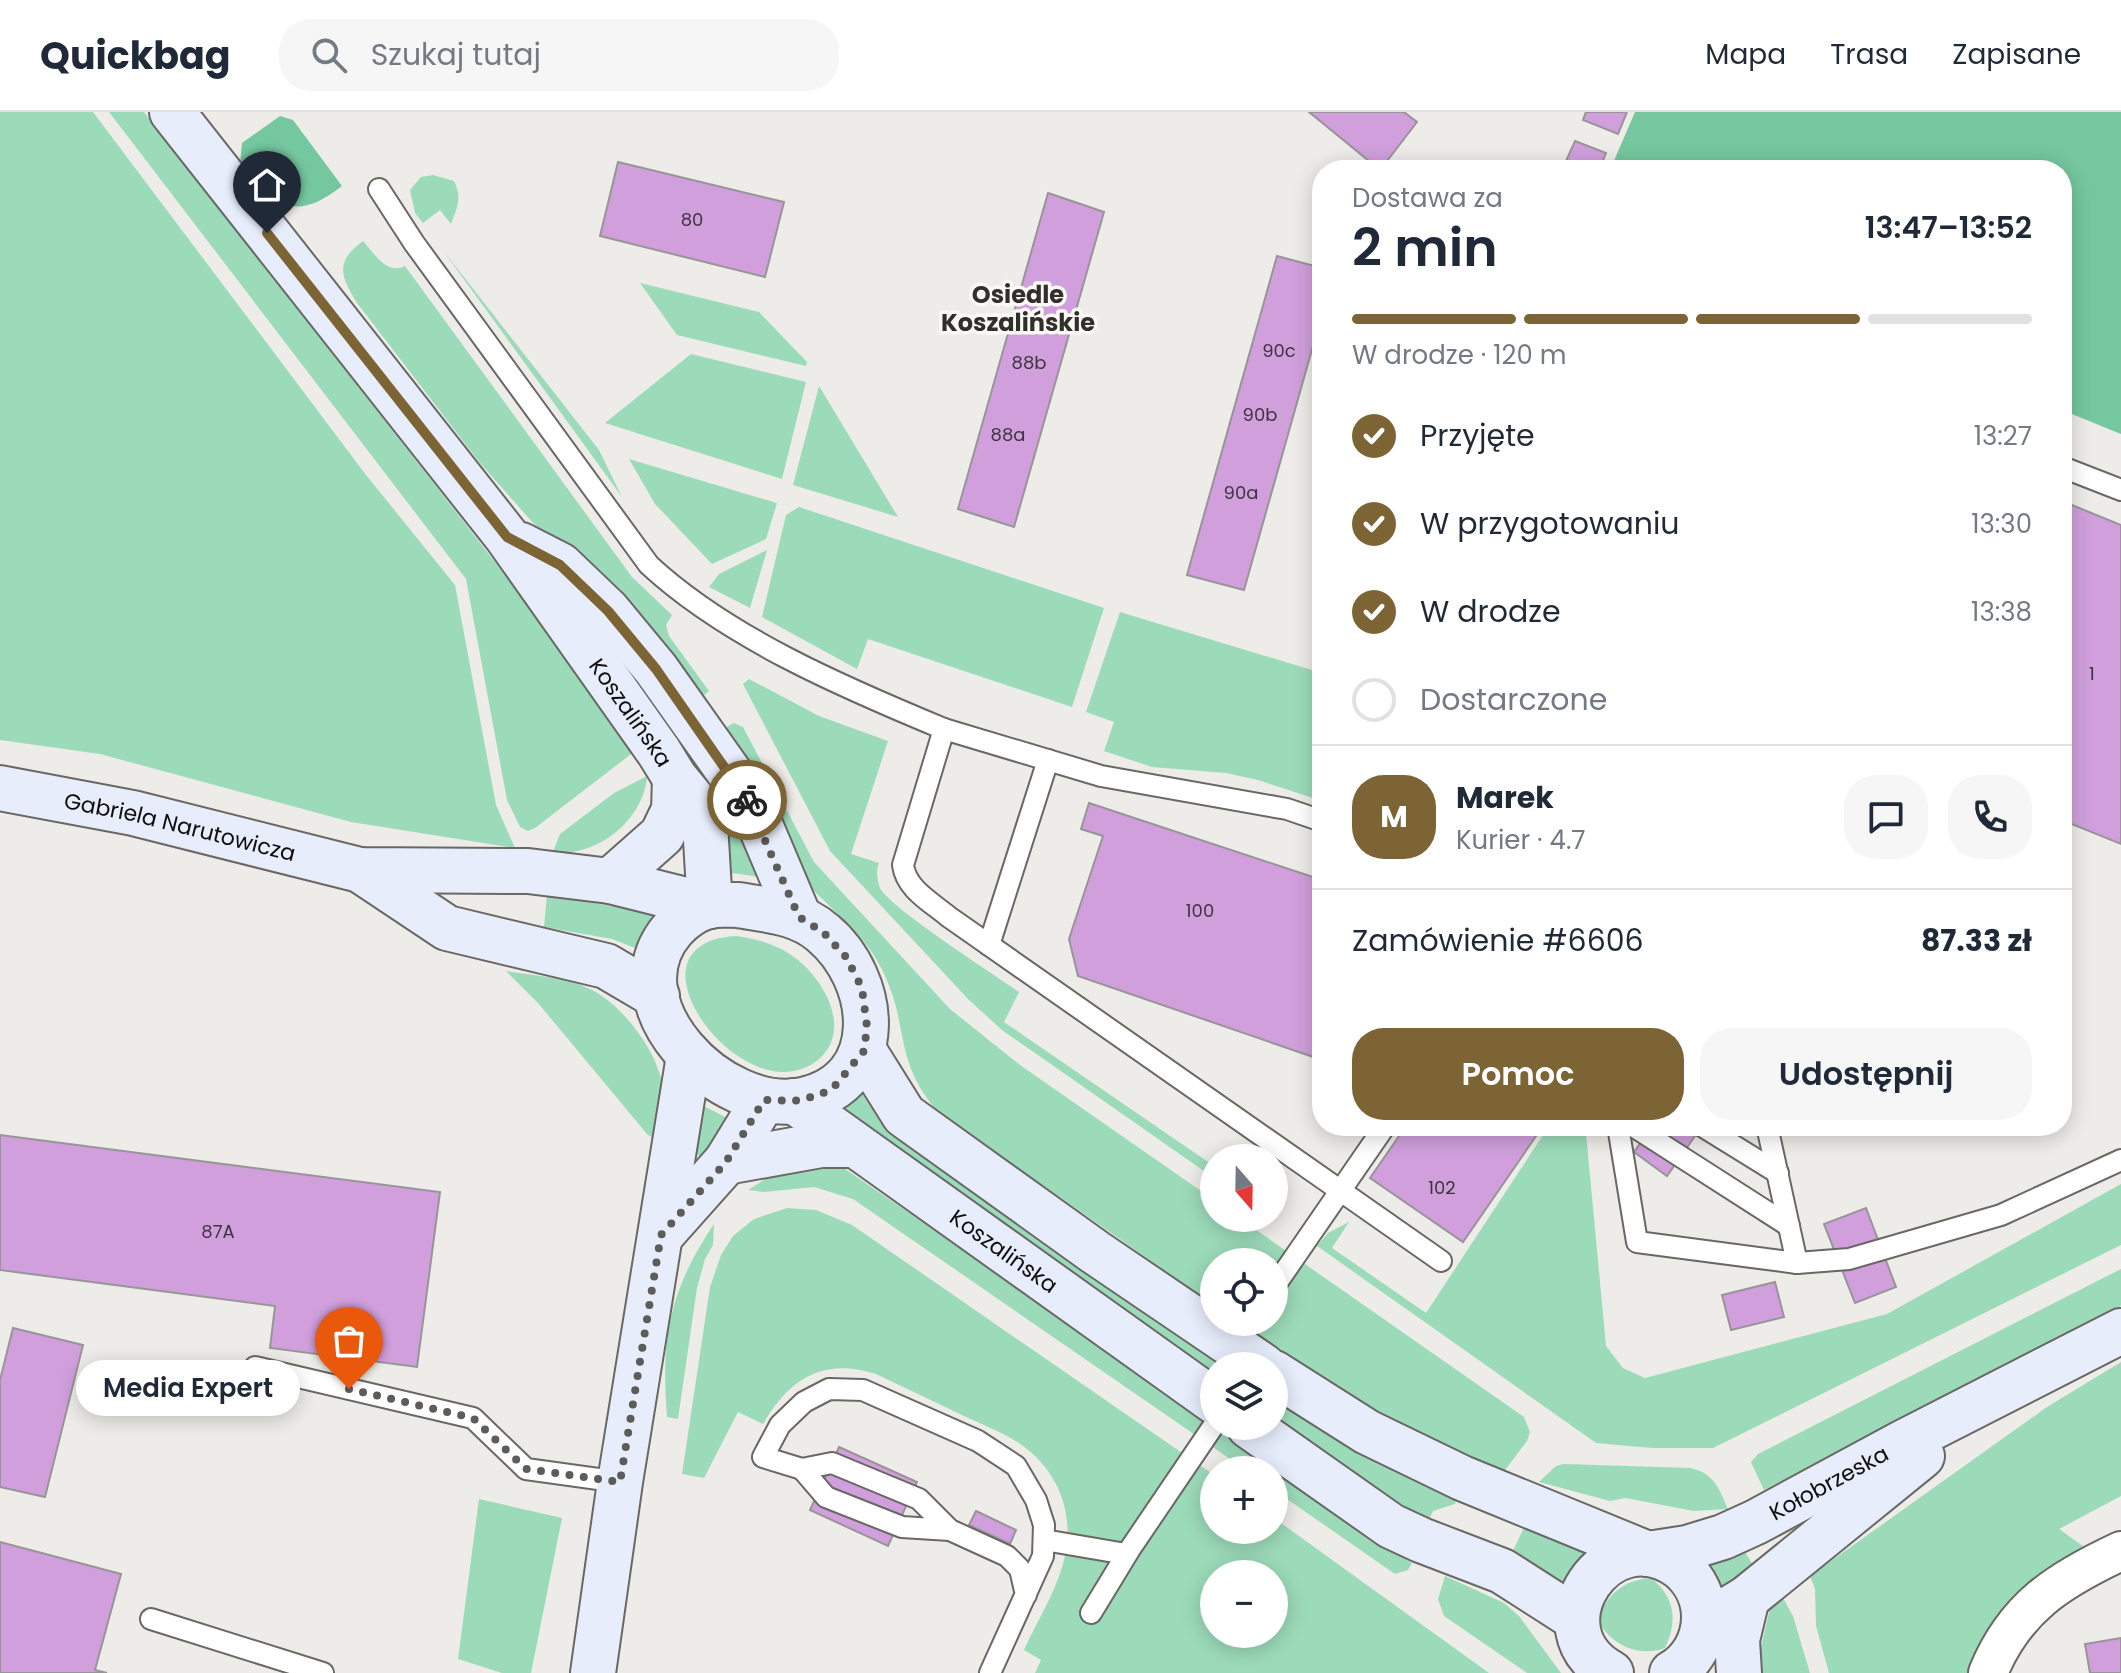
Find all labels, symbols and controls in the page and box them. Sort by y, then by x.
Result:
search box [279,19,839,91]
text: Quickbag [40,29,231,82]
icon: search [307,33,351,77]
text: Szukaj tutaj [371,33,541,76]
text: Mapa [1705,35,1786,74]
text: Trasa [1830,35,1908,74]
text: Zapisane [1952,35,2081,74]
pin [233,151,301,233]
icon: home [245,163,289,207]
text: Dostawa za [1352,180,1503,216]
text: 13:47–13:52 [1865,206,2032,249]
house number: 80 [681,207,703,232]
text: 2 min [1352,211,1498,284]
district label: Osiedle Koszalińskie [941,278,1095,339]
text: W drodze · 120 m [1352,337,1566,373]
house number: 90c [1262,338,1296,363]
house number: 88b [1012,350,1046,375]
house number: 90b [1243,402,1277,427]
icon: check [1352,414,1396,458]
text: Przyjęte [1420,414,1535,457]
text: 13:27 [1974,418,2032,454]
house number: 88a [991,422,1025,447]
house number: 90a [1224,480,1258,505]
icon: check [1352,502,1396,546]
text: W przygotowaniu [1420,502,1680,545]
text: 13:30 [1971,506,2032,542]
icon: check [1352,590,1396,634]
text: W drodze [1420,590,1561,633]
text: 13:38 [1971,594,2032,630]
street label: Koszalińska [582,652,680,773]
house number: 1 [2089,661,2095,686]
text: Dostarczone [1420,678,1607,721]
courier [707,760,787,840]
button: chat [1844,775,1928,859]
button: phone [1948,775,2032,859]
text: Marek [1456,776,1554,819]
icon: bike [725,778,769,822]
street label: Gabriela Narutowicza [62,785,299,869]
text: M [1380,795,1408,838]
text: Kurier · 4.7 [1456,822,1586,858]
house number: 100 [1186,898,1214,923]
text: Zamówienie #6606 [1352,919,1644,962]
text: 87.33 zł [1921,919,2032,962]
button: Pomoc [1352,1028,1684,1120]
button: Udostępnij [1700,1028,2032,1120]
north arrow [1200,1144,1288,1232]
map controls [1200,1144,1288,1648]
house number: 102 [1428,1175,1456,1200]
street label: Koszalińska [944,1202,1064,1300]
house number: 87A [201,1219,235,1244]
button: locate [1200,1248,1288,1336]
pin [315,1307,383,1389]
icon: bag [327,1319,371,1363]
button: layers [1200,1352,1288,1440]
callout: Media Expert [77,1361,301,1417]
text: Media Expert [103,1370,273,1406]
street label: Kołobrzeska [1764,1438,1894,1528]
button: + [1200,1456,1288,1544]
button: − [1200,1560,1288,1648]

